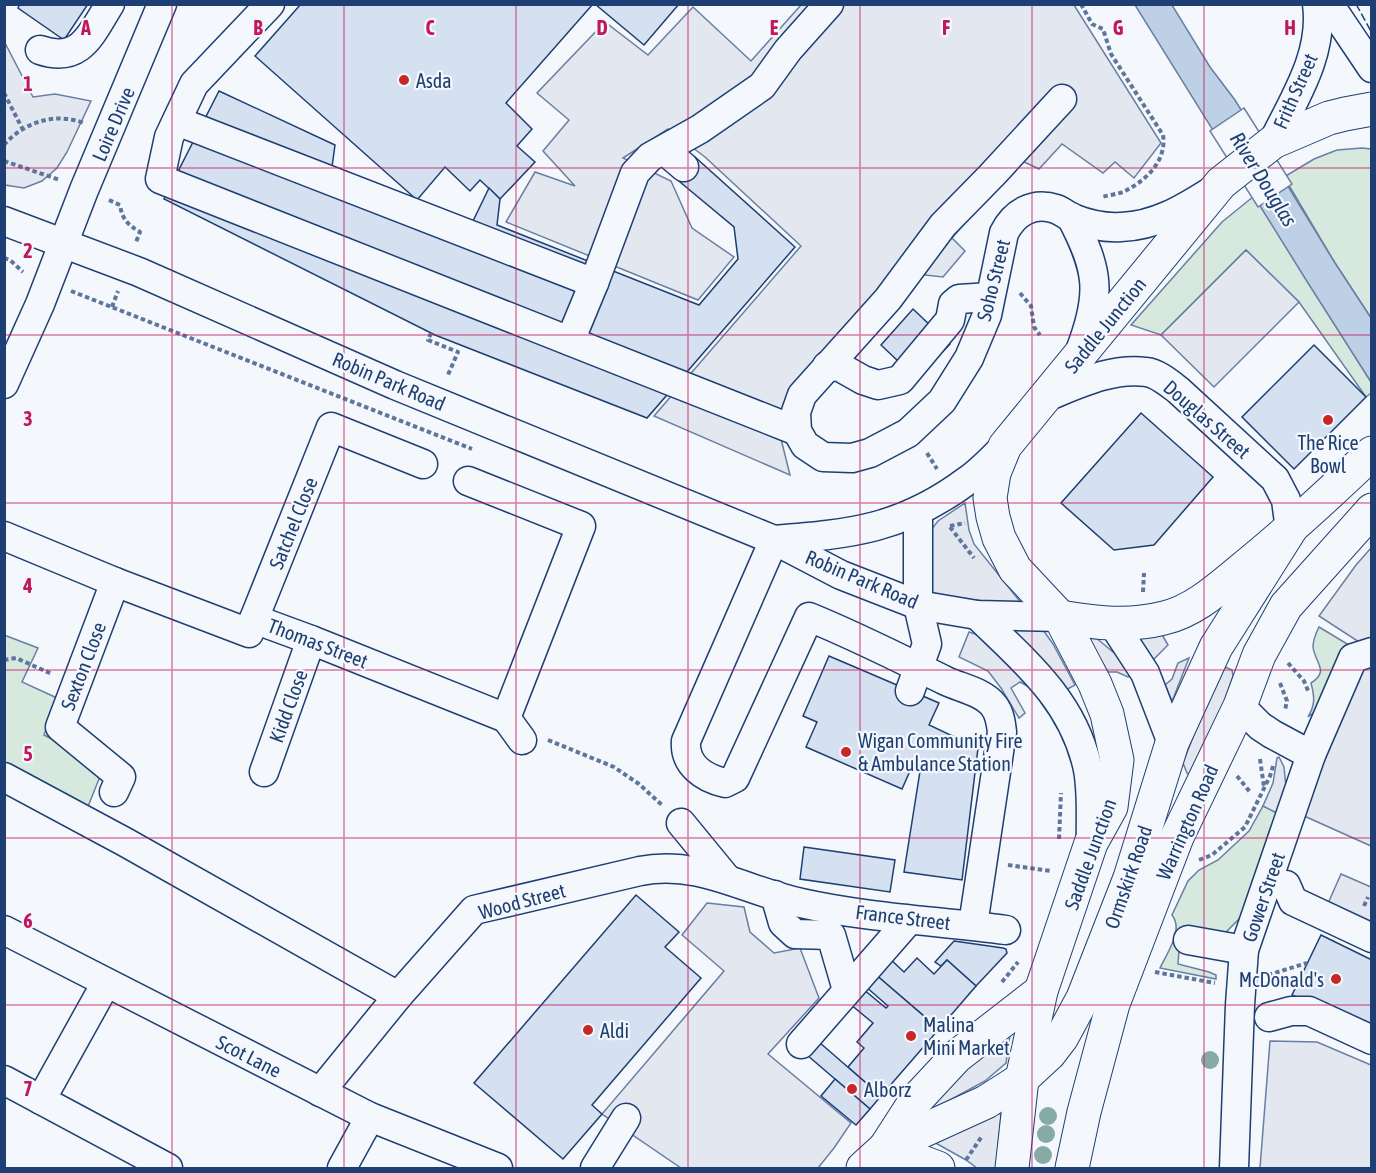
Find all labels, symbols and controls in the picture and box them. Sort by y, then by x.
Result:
text: A [80,16,91,39]
text: B [253,16,263,39]
text: C [426,16,435,39]
text: D [596,16,608,39]
text: E [770,16,779,39]
text: F [942,16,950,39]
text: G [1113,16,1124,39]
text: H [1284,16,1296,39]
street label: Frith Street [1268,49,1322,132]
place label: Asda [416,69,452,92]
text: 1 [23,72,33,95]
marker: Asda [397,73,411,87]
street label: Loire Drive [87,83,139,165]
water label: River Douglas [1226,127,1302,231]
street label: Soho Street [972,236,1014,323]
text: 2 [23,239,33,262]
street label: Saddle Junction [1059,273,1151,377]
street label: Robin Park Road [329,347,449,415]
street label: Douglas Street [1159,375,1255,463]
text: 3 [23,407,33,430]
marker: The Rice Bowl [1321,413,1335,427]
place label: The Rice Bowl [1298,431,1358,477]
street label: Satchel Close [264,474,322,572]
street label: Robin Park Road [802,545,922,613]
text: 4 [22,574,33,597]
street label: Thomas Street [265,613,371,673]
street label: Sexton Close [56,619,110,713]
street label: Kidd Close [264,666,312,746]
place label: Wigan Community Fire & Ambulance Station [858,729,1023,775]
text: 5 [23,742,33,765]
marker: Wigan Community Fire & Ambulance Station [839,745,853,759]
street label: Warrington Road [1151,761,1223,883]
street label: Saddle Junction [1059,795,1121,913]
street label: Ormskirk Road [1100,822,1156,932]
street label: Gower Street [1237,849,1289,945]
street label: Wood Street [476,878,568,924]
street label: France Street [854,900,952,934]
text: 6 [23,909,33,932]
place label: McDonald's [1239,968,1324,991]
marker: McDonald's [1329,972,1343,986]
place label: Malina Mini Market [923,1013,1010,1059]
place label: Aldi [600,1019,629,1042]
marker: Aldi [581,1023,595,1037]
marker: Malina Mini Market [904,1029,918,1043]
street label: Scot Lane [213,1030,285,1082]
text: 7 [23,1077,33,1100]
place label: Alborz [864,1078,911,1101]
marker: Alborz [845,1082,859,1096]

